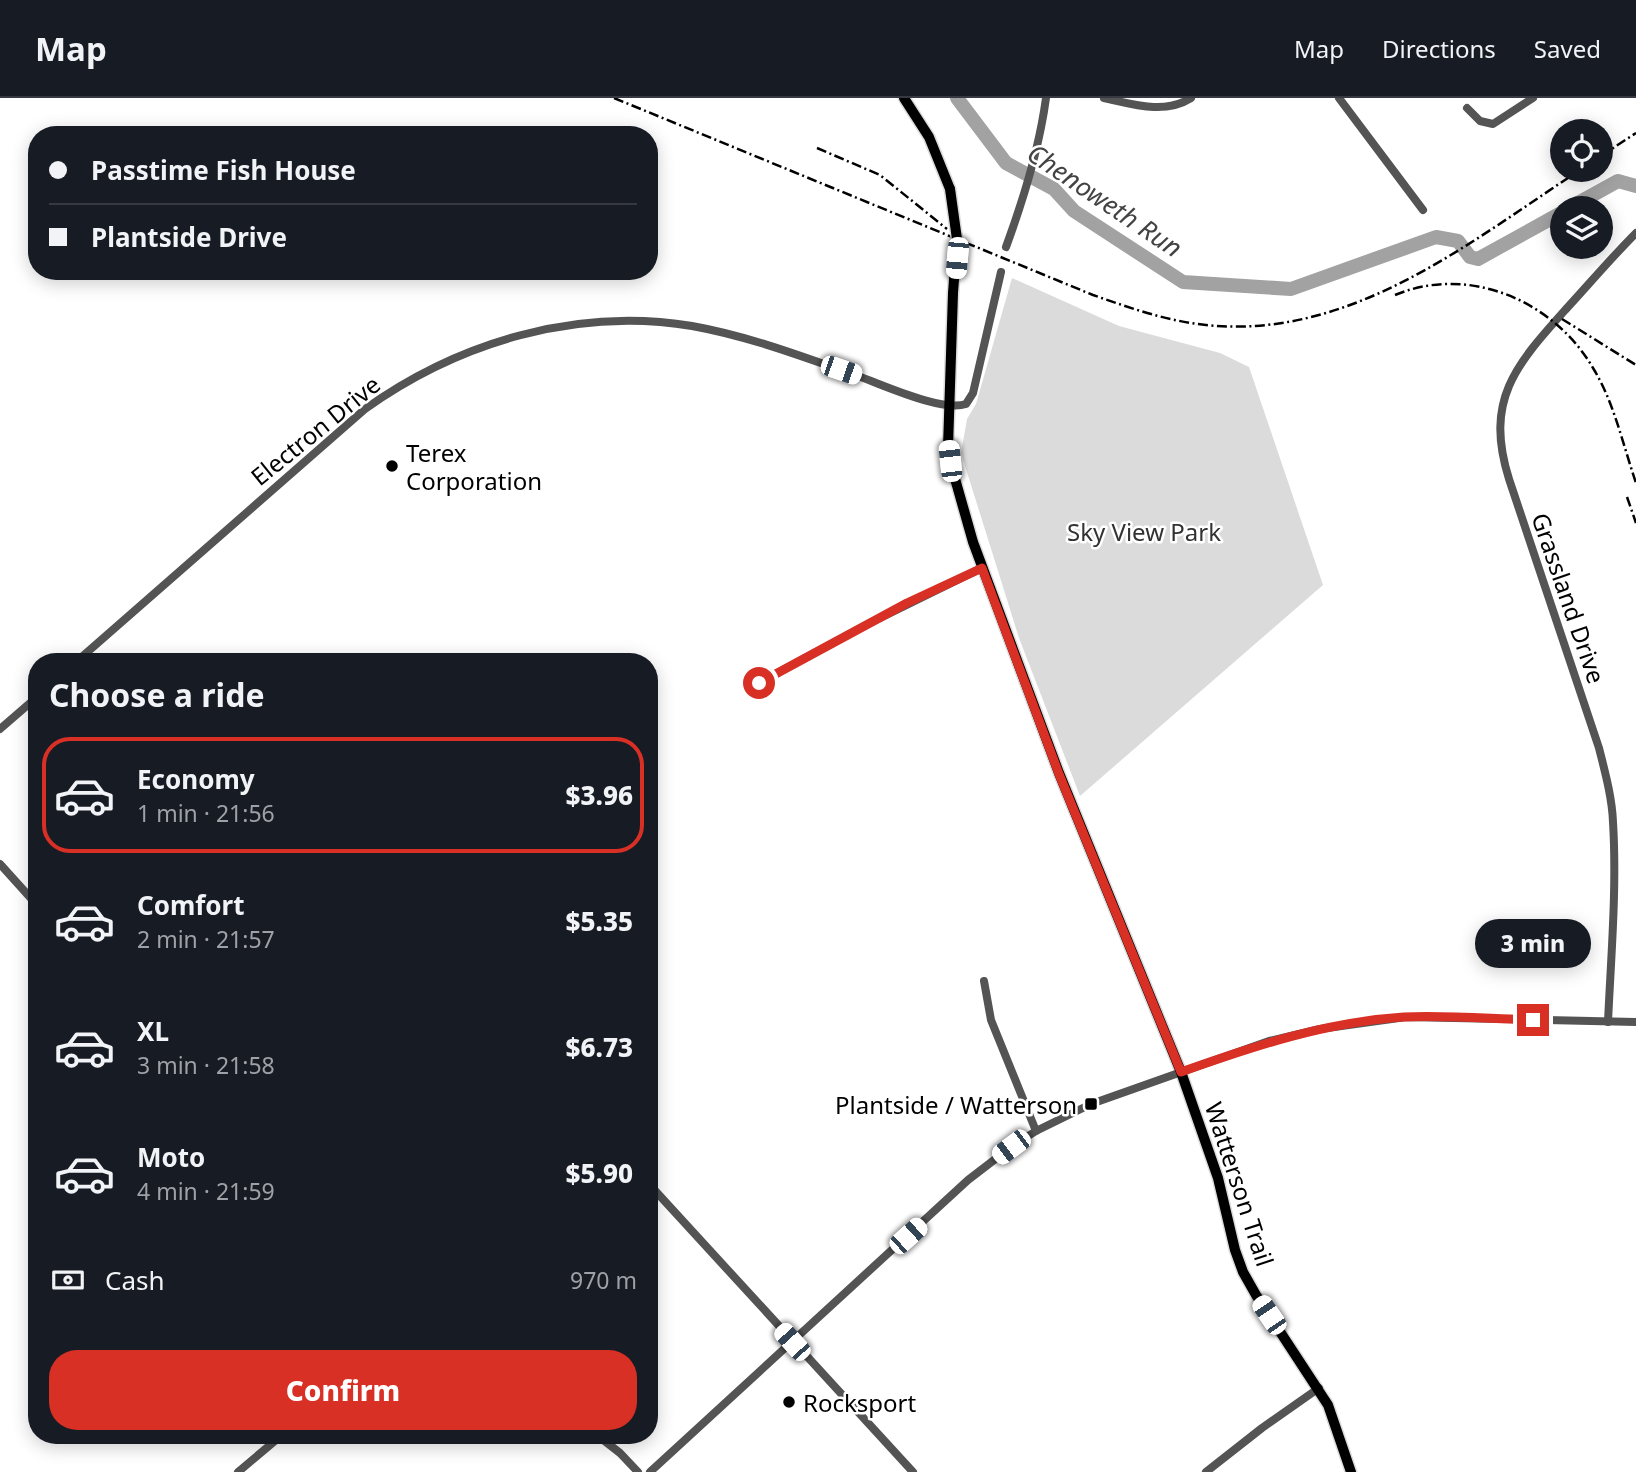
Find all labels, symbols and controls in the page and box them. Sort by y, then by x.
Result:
text: Map [35,26,107,71]
text: Map [1294,32,1344,65]
text: Directions [1382,32,1496,65]
text: Saved [1534,32,1601,65]
map controls [1550,119,1613,259]
button: locate [1550,119,1613,182]
water label: Chenoweth Run [1020,135,1190,265]
text: Passtime Fish House [91,152,356,188]
button: layers [1550,196,1613,259]
text: Plantside Drive [91,219,287,255]
car [945,236,970,280]
car [818,353,865,387]
street label: Electron Drive [243,368,387,492]
place label: Terex Corporation [406,436,542,497]
car [938,439,963,483]
marker: Terex Corporation [384,458,400,474]
street label: Grassland Drive [1524,508,1614,688]
park label: Sky View Park [1067,515,1221,548]
route start [743,667,775,699]
text: Choose a ride [49,673,265,716]
text: Economy [137,761,255,797]
icon: car [53,764,116,827]
text: $3.96 [566,777,633,813]
text: 1 min · 21:56 [137,797,275,829]
text: Comfort [137,887,245,923]
icon: car [53,890,116,953]
text: $5.35 [566,903,633,939]
callout: 3 min [1475,918,1591,968]
text: 2 min · 21:57 [137,923,275,955]
text: 3 min [1501,927,1565,959]
route end [1517,1004,1549,1036]
text: XL [137,1013,169,1049]
icon: car [53,1016,116,1079]
text: $6.73 [566,1029,633,1065]
text: 3 min · 21:58 [137,1049,275,1081]
place label: Plantside / Watterson [835,1088,1077,1121]
marker: Plantside / Watterson [1083,1096,1099,1112]
street label: Watterson Trail [1198,1098,1282,1270]
car [988,1126,1035,1168]
text: Moto [137,1139,205,1175]
icon: car [53,1142,116,1205]
text: $5.90 [566,1155,633,1191]
text: 4 min · 21:59 [137,1175,275,1207]
car [886,1214,931,1258]
icon: cash [49,1261,87,1299]
text: Cash [105,1262,165,1298]
text: 970 m [570,1264,637,1296]
car [1249,1292,1290,1338]
car [771,1319,814,1365]
button: Confirm [49,1350,637,1430]
place label: Rocksport [803,1386,916,1419]
marker: Rocksport [781,1394,797,1410]

